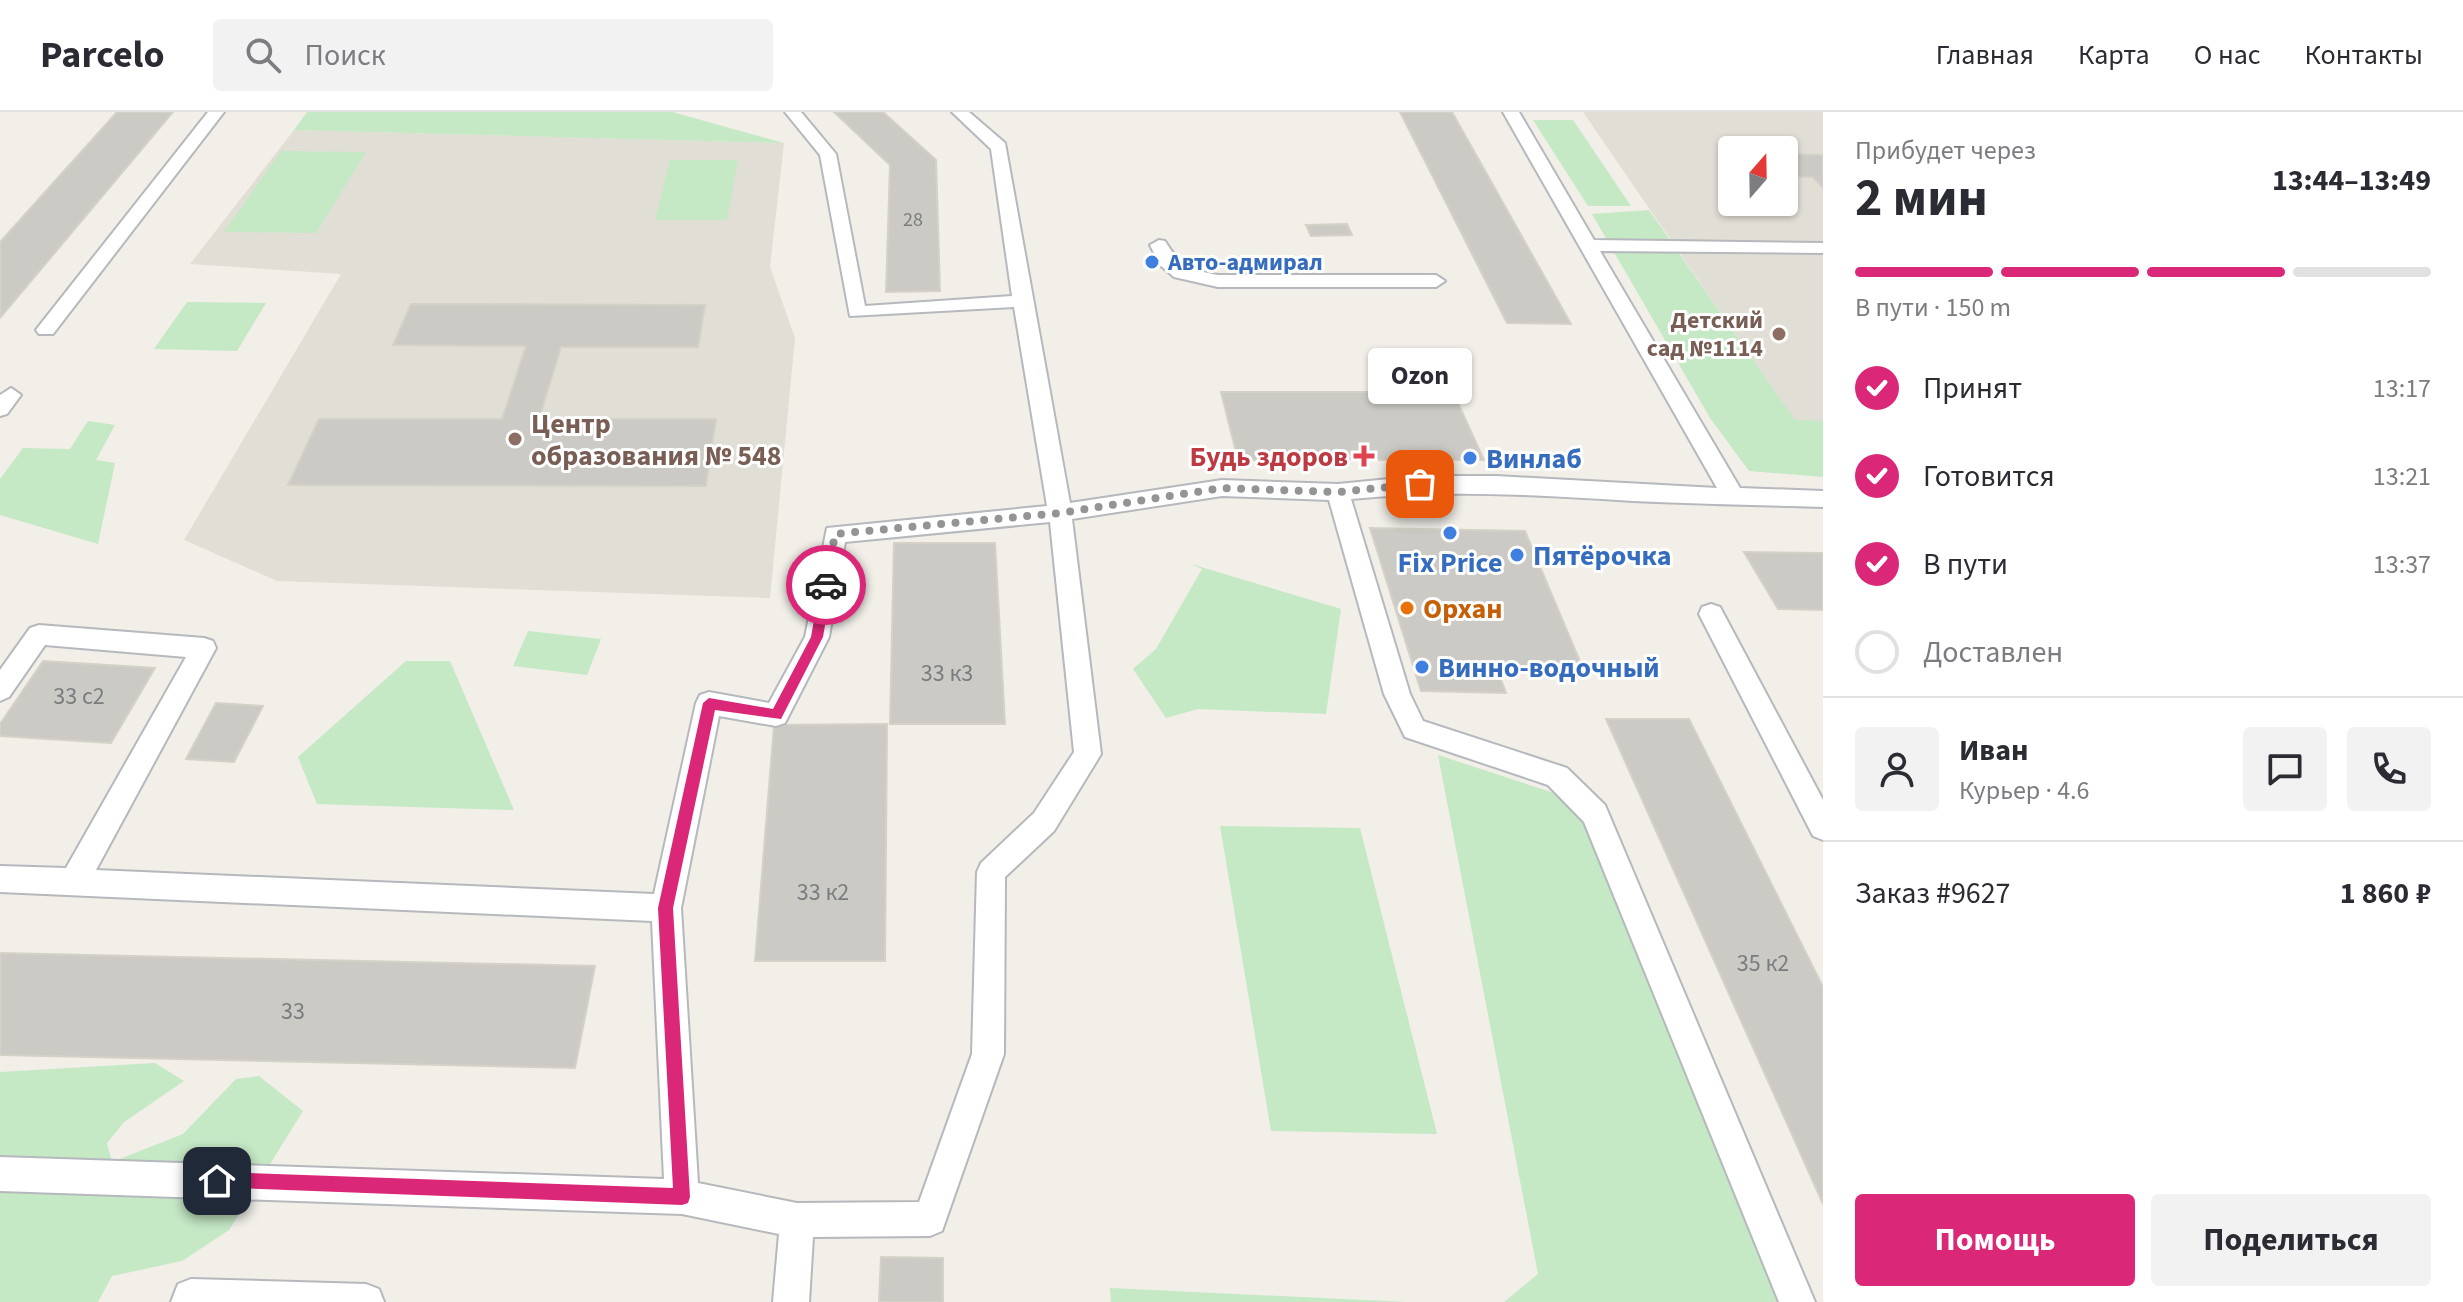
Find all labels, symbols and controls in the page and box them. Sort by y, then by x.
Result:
search box [213,19,773,91]
text: Parcelo [40,28,165,82]
icon: search [241,33,285,77]
text: Поиск [305,34,386,77]
text: Главная [1936,35,2034,75]
text: Карта [2078,35,2150,75]
text: О нас [2194,35,2261,75]
text: Контакты [2305,35,2423,75]
text: Прибудет через [1855,132,2036,169]
north arrow [1718,136,1798,216]
map controls [1718,136,1798,216]
text: 13:44–13:49 [2272,159,2431,202]
text: 2 мин [1855,162,1988,236]
house number: 28 [903,206,923,234]
place label: Авто-адмирал [1167,245,1323,280]
marker: Авто-адмирал [1143,253,1161,271]
text: В пути · 150 m [1855,289,2011,326]
place label: Детский сад №1114 [1647,303,1763,366]
marker: Детский сад №1114 [1770,325,1788,343]
callout: Ozon [1368,348,1472,404]
text: Ozon [1391,357,1449,394]
icon: check [1855,366,1899,410]
text: Принят [1923,367,2022,410]
text: 13:17 [2373,370,2431,407]
place label: Центр образования № 548 [531,404,782,476]
marker: Центр образования № 548 [506,430,524,448]
place label: Будь здоров [1190,437,1348,477]
place label: Винлаб [1486,439,1582,479]
marker: Будь здоров [1355,447,1373,465]
marker: Винлаб [1461,449,1479,467]
pin [1386,450,1454,518]
icon: check [1855,454,1899,498]
text: Готовится [1923,455,2055,498]
text: 13:21 [2373,458,2431,495]
icon: bag [1398,462,1442,506]
marker: Fix Price [1441,524,1459,542]
place label: Пятёрочка [1533,536,1671,576]
icon: check [1855,542,1899,586]
place label: Fix Price [1398,543,1502,583]
text: В пути [1923,543,2008,586]
courier [786,545,866,625]
marker: Пятёрочка [1508,546,1526,564]
text: 13:37 [2373,546,2431,583]
icon: car [804,563,848,607]
place label: Орхан [1423,589,1503,629]
marker: Орхан [1398,599,1416,617]
text: Доставлен [1923,631,2063,674]
place label: Винно-водочный [1438,648,1660,688]
house number: 33 к3 [921,656,973,691]
marker: Винно-водочный [1413,658,1431,676]
house number: 33 с2 [53,679,105,714]
button: person [1855,727,1939,811]
button: chat [2243,727,2327,811]
button: phone [2347,727,2431,811]
text: Иван [1959,729,2028,772]
text: Курьер · 4.6 [1959,772,2089,809]
text: Заказ #9627 [1855,872,2011,915]
text: 1 860 ₽ [2340,872,2431,915]
house number: 33 к2 [797,875,849,910]
house number: 35 к2 [1737,946,1789,981]
house number: 33 [281,994,305,1029]
pin [183,1147,251,1215]
icon: home [195,1159,239,1203]
button: Помощь [1855,1194,2135,1286]
button: Поделиться [2151,1194,2431,1286]

